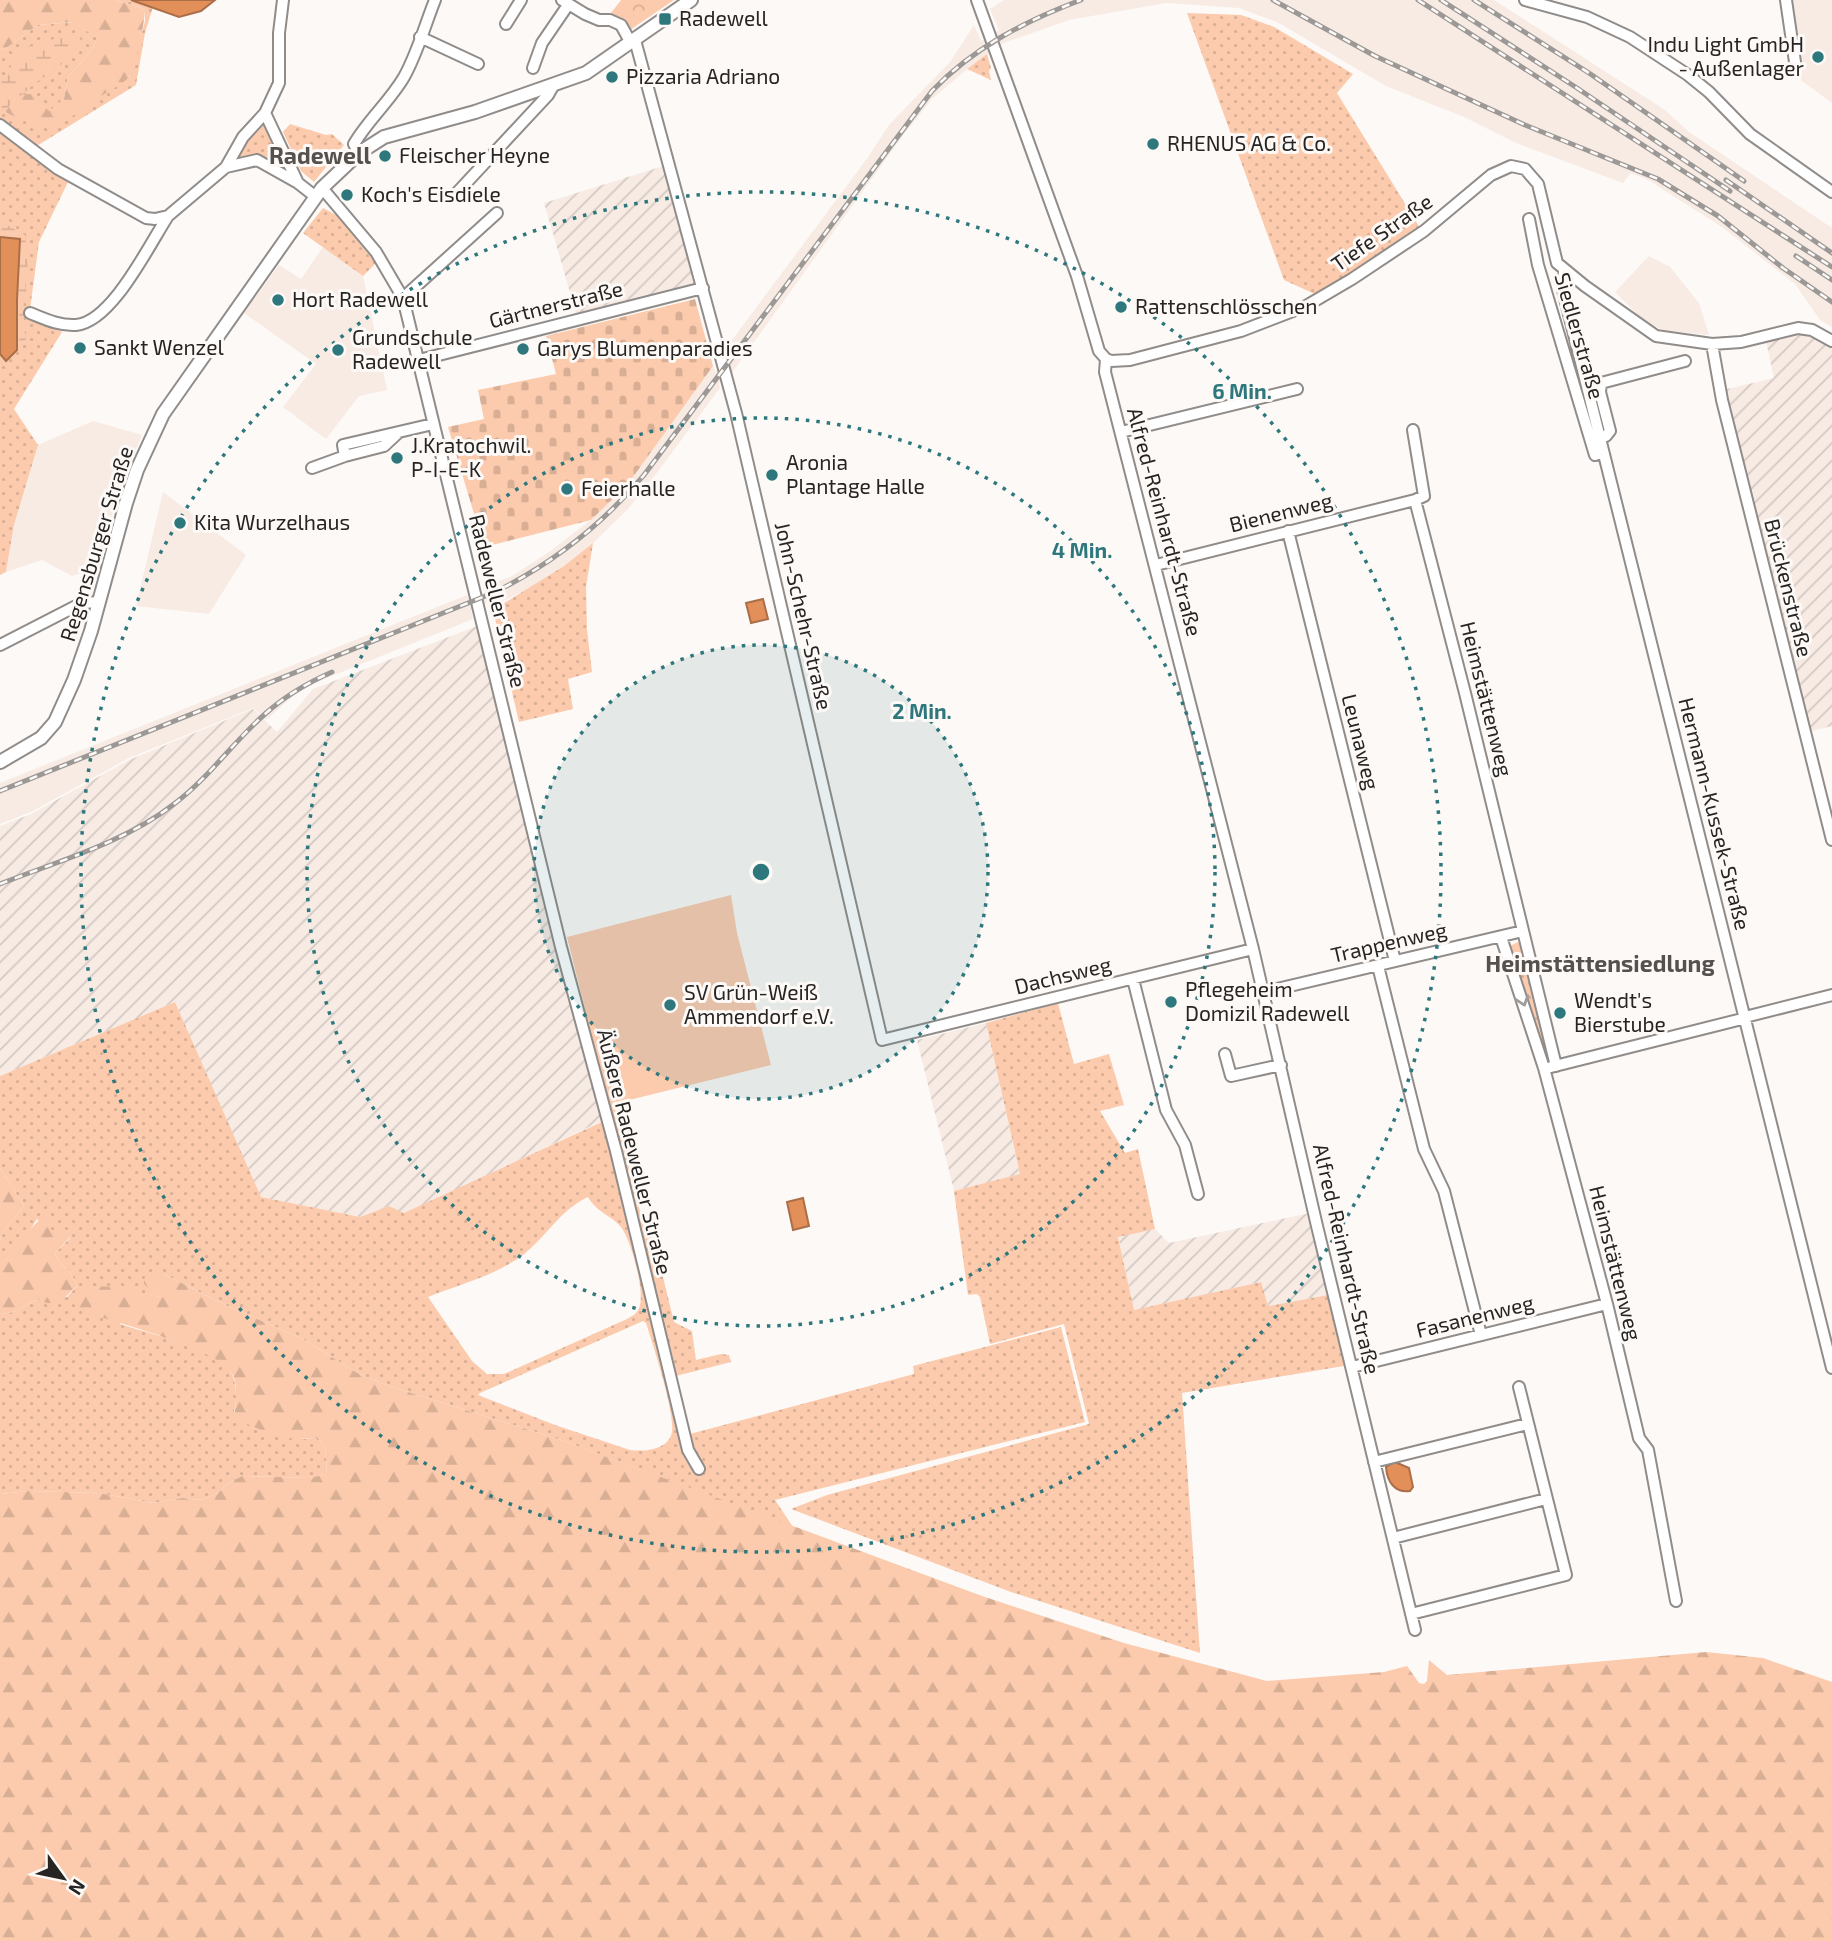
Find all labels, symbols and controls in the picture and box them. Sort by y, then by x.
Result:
place label: Radewell [679,5,769,30]
marker: Radewell [657,11,673,27]
place label: Indu Light GmbH - Außenlager [1647,31,1805,80]
marker: Indu Light GmbH - Außenlager [1810,49,1826,65]
place label: Pizzaria Adriano [626,63,780,88]
marker: Pizzaria Adriano [604,69,620,85]
place label: RHENUS AG & Co. [1167,130,1331,155]
marker: RHENUS AG & Co. [1145,136,1161,152]
district label: Radewell [269,141,372,169]
place label: Fleischer Heyne [399,142,550,167]
marker: Fleischer Heyne [377,148,393,164]
place label: Koch's Eisdiele [361,181,501,206]
marker: Koch's Eisdiele [339,187,355,203]
street label: Tiefe Straße [1326,188,1436,276]
street label: Siedlerstraße [1550,270,1610,402]
street label: Gärtnerstraße [486,275,625,332]
place label: Hort Radewell [292,286,429,311]
marker: Hort Radewell [270,292,286,308]
place label: Rattenschlösschen [1135,293,1318,318]
marker: Rattenschlösschen [1113,299,1129,315]
place label: Grundschule Radewell [352,324,472,373]
place label: Sankt Wenzel [94,334,225,359]
place label: Garys Blumenparadies [537,335,753,360]
marker: Sankt Wenzel [72,340,88,356]
marker: Garys Blumenparadies [515,341,531,357]
marker: Grundschule Radewell [330,342,346,358]
text: 6 Min. [1212,378,1272,403]
street label: Alfred-Reinhardt-Straße [1123,404,1208,639]
place label: J.Kratochwil. P-I-E-K [411,432,531,481]
street label: Regensburger Straße [54,443,137,644]
place label: Aronia Plantage Halle [786,449,925,498]
marker: J.Kratochwil. P-I-E-K [389,450,405,466]
marker: Aronia Plantage Halle [764,467,780,483]
place label: Feierhalle [581,475,676,500]
marker: Feierhalle [559,481,575,497]
street label: Bienenweg [1226,487,1335,536]
place label: Kita Wurzelhaus [194,509,350,534]
street label: Radeweller Straße [465,511,532,690]
marker: Kita Wurzelhaus [172,515,188,531]
street label: Brückenstraße [1760,516,1819,659]
street label: John-Schehr-Straße [771,519,838,712]
text: 4 Min. [1052,537,1112,562]
street label: Heimstättenweg [1456,619,1519,779]
street label: Leunaweg [1337,691,1386,792]
street label: Hermann-Kussek-Straße [1674,695,1756,933]
text: 2 Min. [892,698,952,723]
centre of rings [749,860,773,884]
street label: Trappenweg [1328,916,1449,967]
district label: Heimstättensiedlung [1485,949,1715,977]
street label: Dachsweg [1012,950,1114,999]
place label: Pflegeheim Domizil Radewell [1185,976,1350,1025]
place label: SV Grün-Weiß Ammendorf e.V. [684,979,834,1028]
place label: Wendt's Bierstube [1574,987,1666,1036]
marker: Pflegeheim Domizil Radewell [1163,994,1179,1010]
one-way arrow [1514,995,1529,1007]
marker: SV Grün-Weiß Ammendorf e.V. [662,997,678,1013]
marker: Wendt's Bierstube [1552,1005,1568,1021]
street label: Äußere Radeweller Straße [593,1026,678,1277]
street label: Alfred-Reinhardt-Straße [1309,1141,1386,1376]
street label: Heimstättenweg [1585,1183,1648,1343]
street label: Fasanenweg [1413,1289,1536,1342]
north arrow [28,1843,98,1913]
text: N [64,1876,91,1900]

